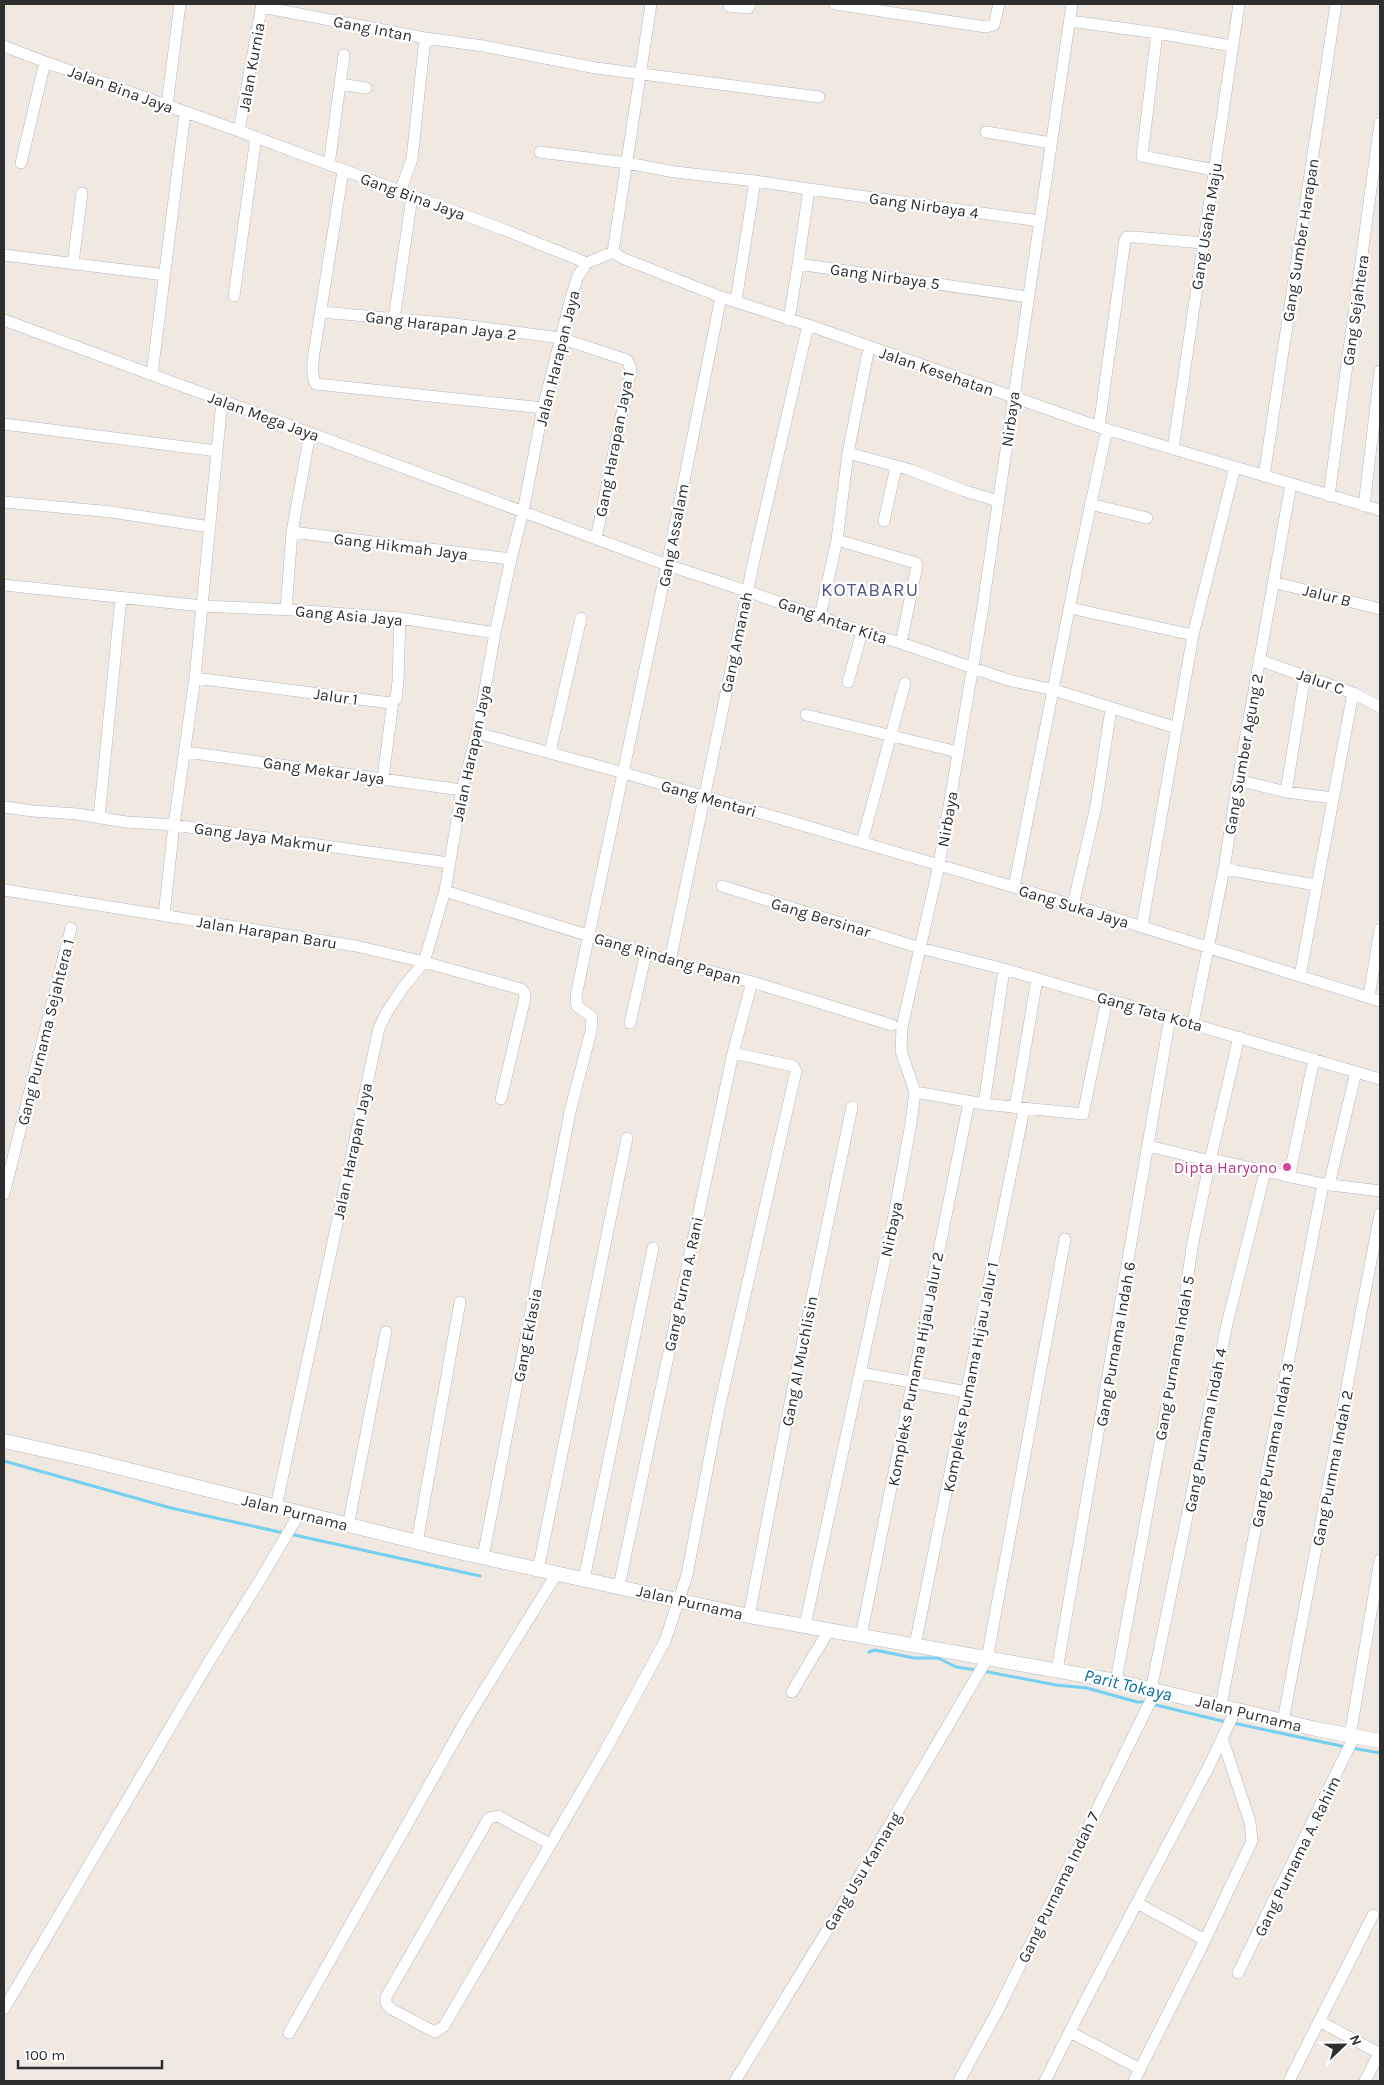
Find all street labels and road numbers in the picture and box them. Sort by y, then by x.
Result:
street label: Gang Intan [332,12,414,45]
street label: Jalan Kurnia [234,21,269,113]
street label: Jalan Bina Jaya [66,62,176,117]
street label: Gang Sumber Harapan [1278,157,1323,323]
street label: Gang Usaha Maju [1187,161,1226,291]
street label: Gang Bina Jaya [358,169,468,224]
street label: Gang Nirbaya 4 [868,188,980,223]
street label: Gang Sejahtera [1338,253,1373,367]
street label: Gang Nirbaya 5 [829,259,941,294]
street label: Jalan Harapan Jaya [531,288,584,428]
street label: Gang Harapan Jaya 2 [364,307,517,344]
street label: Jalan Kesehatan [877,343,996,400]
street label: Gang Harapan Jaya 1 [591,370,638,519]
street label: Jalan Mega Jaya [206,388,322,445]
street label: Nirbaya [997,390,1024,448]
street label: Gang Assalam [654,482,693,588]
street label: Gang Hikmah Jaya [333,529,469,564]
street label: Jalur B [1301,580,1353,611]
street label: Gang Amanah [717,590,756,694]
street label: Gang Antar Kita [776,593,890,648]
street label: Gang Asia Jaya [294,601,404,630]
street label: Jalur C [1295,665,1347,698]
street label: Gang Sumber Agung 2 [1220,672,1267,836]
street label: Jalan Harapan Jaya [448,683,495,823]
street label: Jalur 1 [313,684,359,709]
street label: Gang Mekar Jaya [262,753,386,788]
street label: Gang Mentari [659,776,759,821]
street label: Nirbaya [933,790,962,848]
street label: Gang Jaya Makmur [193,818,333,857]
street label: Gang Suka Jaya [1017,881,1131,932]
street label: Gang Bersinar [769,893,873,942]
street label: Jalan Harapan Baru [195,912,339,953]
street label: Gang Rindang Papan [592,928,744,989]
street label: Gang Purnama Sejahtera 1 [13,937,78,1127]
street label: Gang Tata Kota [1095,987,1205,1036]
street label: Jalan Harapan Jaya [329,1081,376,1221]
street label: Nirbaya [876,1200,907,1258]
street label: Gang Purna A. Rani [660,1215,707,1353]
street label: Kompleks Purnama Hijau Jalur 2 [883,1250,948,1488]
street label: Kompleks Purnama Hijau Jalur 1 [939,1260,1002,1494]
street label: Gang Purnama Indah 6 [1092,1260,1139,1428]
street label: Gang Purnama Indah 5 [1151,1274,1198,1442]
street label: Gang Eklasia [509,1287,546,1383]
street label: Gang Al Muchlisin [778,1294,821,1428]
street label: Gang Purnama Indah 4 [1180,1346,1231,1514]
street label: Gang Purnama Indah 3 [1247,1361,1298,1529]
street label: Gang Purnma Indah 2 [1308,1389,1357,1548]
street label: Jalan Purnama [240,1490,350,1535]
street label: Jalan Purnama [635,1581,745,1624]
street label: Jalan Purnama [1194,1691,1304,1736]
street label: Gang Purnama A. Rahim [1250,1773,1345,1939]
street label: Gang Purnama Indah 7 [1014,1808,1103,1966]
street label: Gang Usu Kamang [820,1809,905,1934]

